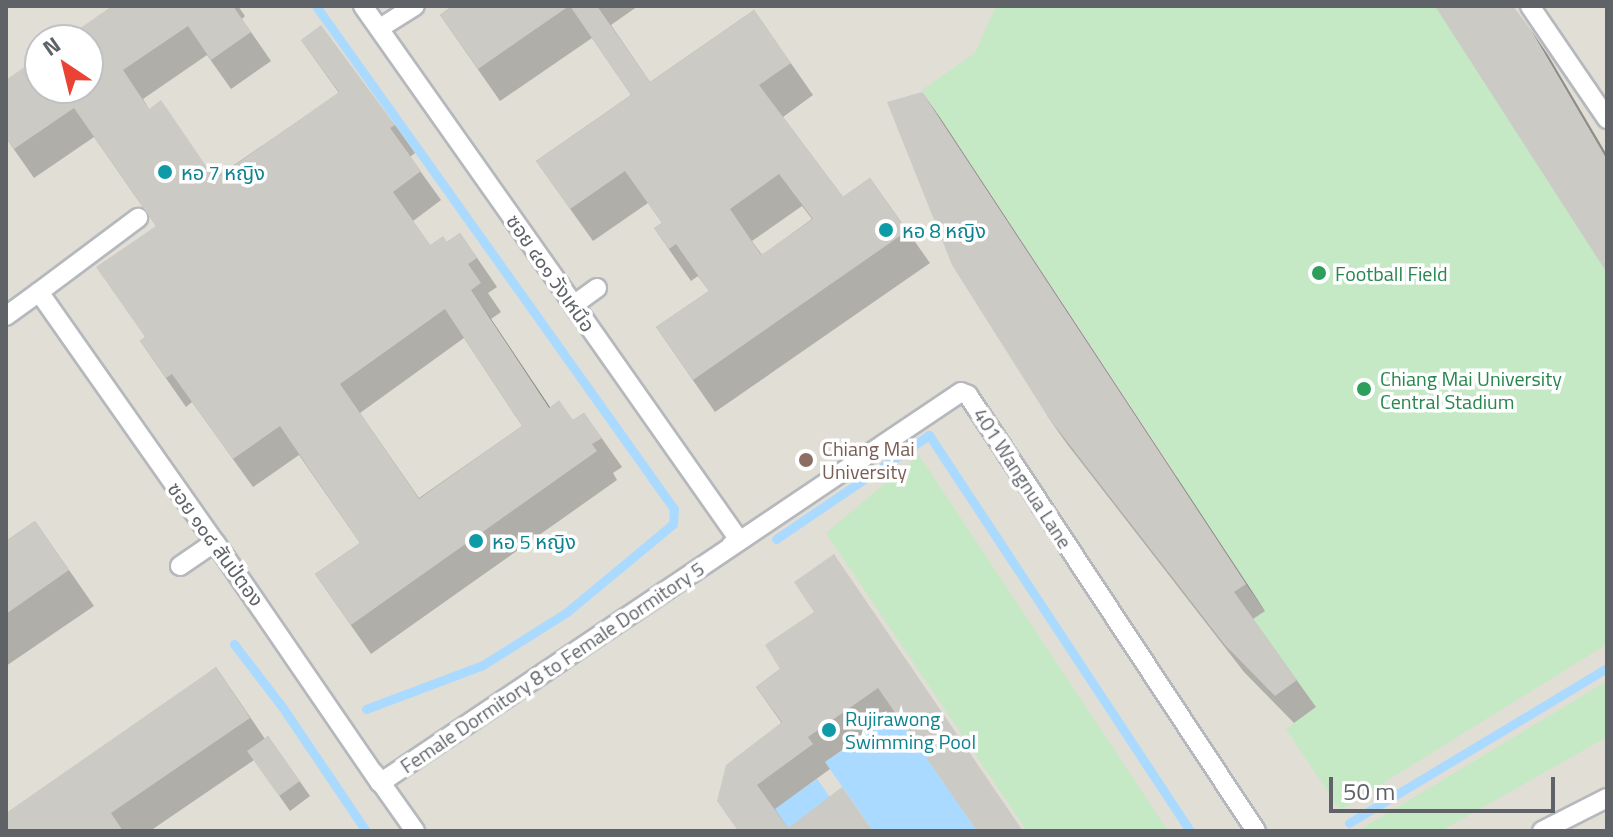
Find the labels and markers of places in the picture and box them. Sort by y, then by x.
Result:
place label: หอ 7 หญิง [181,160,265,184]
marker: หอ 7 หญิง [156,163,174,181]
place label: หอ 8 หญิง [902,218,986,242]
marker: หอ 8 หญิง [877,221,895,239]
place label: Football Field [1335,261,1448,285]
marker: Football Field [1310,264,1328,282]
place label: Chiang Mai University Central Stadium [1380,366,1562,413]
marker: Chiang Mai University Central Stadium [1355,380,1373,398]
place label: Chiang Mai University [822,436,915,483]
marker: Chiang Mai University [797,451,815,469]
place label: หอ 5 หญิง [492,529,576,553]
marker: หอ 5 หญิง [467,532,485,550]
place label: Rujirawong Swimming Pool [845,706,976,753]
marker: Rujirawong Swimming Pool [820,721,838,739]

